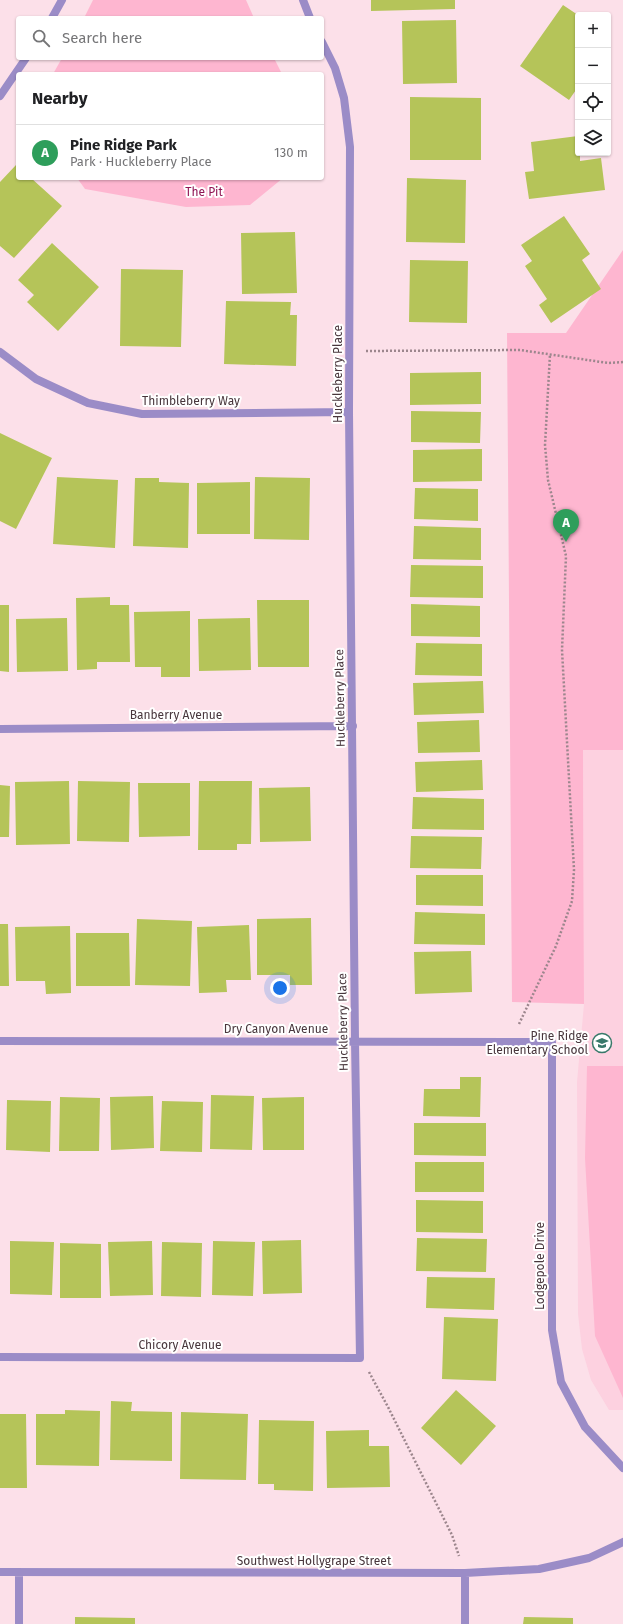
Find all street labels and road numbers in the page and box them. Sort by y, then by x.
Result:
street label: Huckleberry Place [331,325,345,423]
street label: Thimbleberry Way [142,394,240,408]
street label: Huckleberry Place [332,649,348,747]
street label: Banberry Avenue [130,708,222,722]
street label: Huckleberry Place [335,973,351,1071]
street label: Dry Canyon Avenue [224,1022,328,1036]
street label: Lodgepole Drive [533,1222,547,1310]
street label: Chicory Avenue [138,1338,222,1352]
street label: Southwest Hollygrape Street [237,1554,392,1568]

